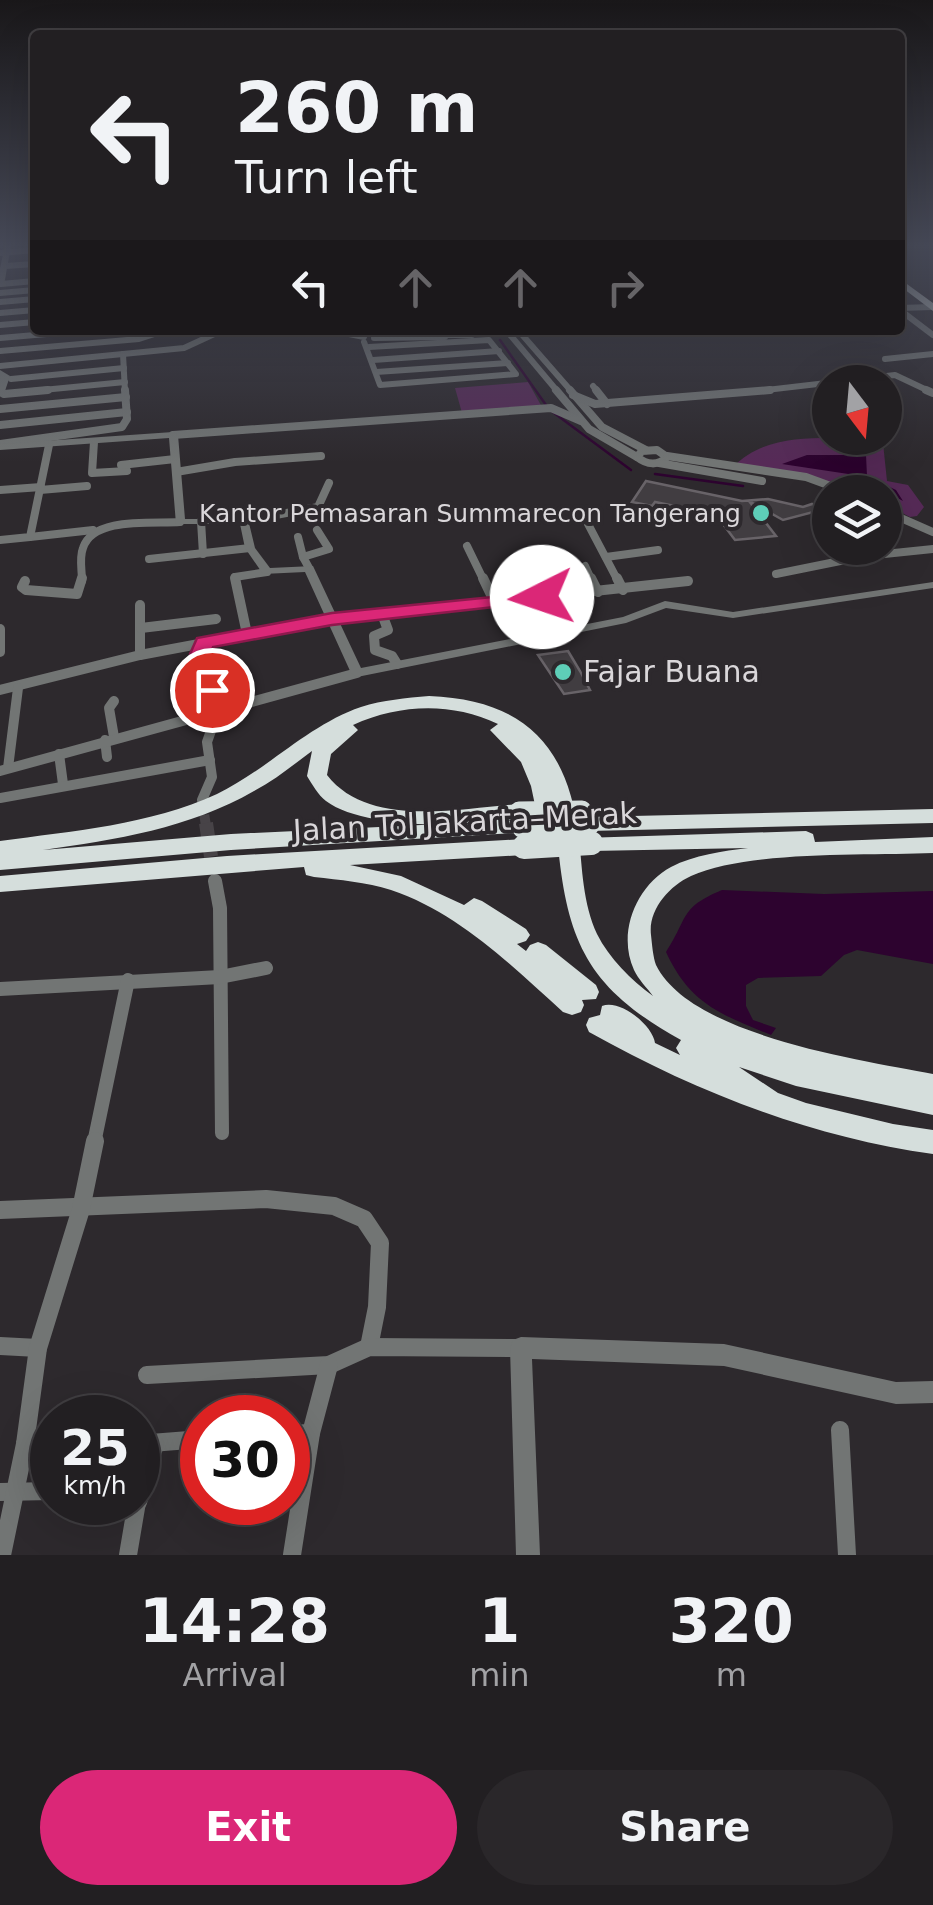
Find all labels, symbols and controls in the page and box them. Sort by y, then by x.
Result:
text: 260 m [235,67,478,149]
icon: left [70,70,200,200]
text: Turn left [235,151,418,204]
icon: left [283,260,338,315]
icon: ahead [388,260,443,315]
icon: ahead [493,260,548,315]
icon: right [598,260,653,315]
north arrow [812,365,902,455]
map controls [812,365,902,565]
button: layers [812,475,902,565]
place label: Kantor Pemasaran Summarecon Tangerang [199,499,741,528]
marker: Kantor Pemasaran Summarecon Tangerang [750,502,772,524]
position arrow [490,545,594,649]
pin [170,648,255,733]
place label: Fajar Buana [583,654,760,689]
marker: Fajar Buana [552,661,574,683]
icon: arrive [185,663,240,718]
street label: Jalan Tol Jakarta–Merak [290,795,638,848]
speed limit sign: 30 [180,1395,310,1525]
text: 25 [60,1419,130,1477]
text: km/h [63,1471,127,1500]
text: 14:28 [139,1586,330,1656]
text: 1 [478,1586,520,1656]
text: 320 [669,1586,794,1656]
text: Arrival [183,1656,287,1694]
text: min [469,1656,530,1694]
text: m [716,1656,747,1694]
button: Exit [40,1770,457,1885]
button: Share [477,1770,893,1885]

